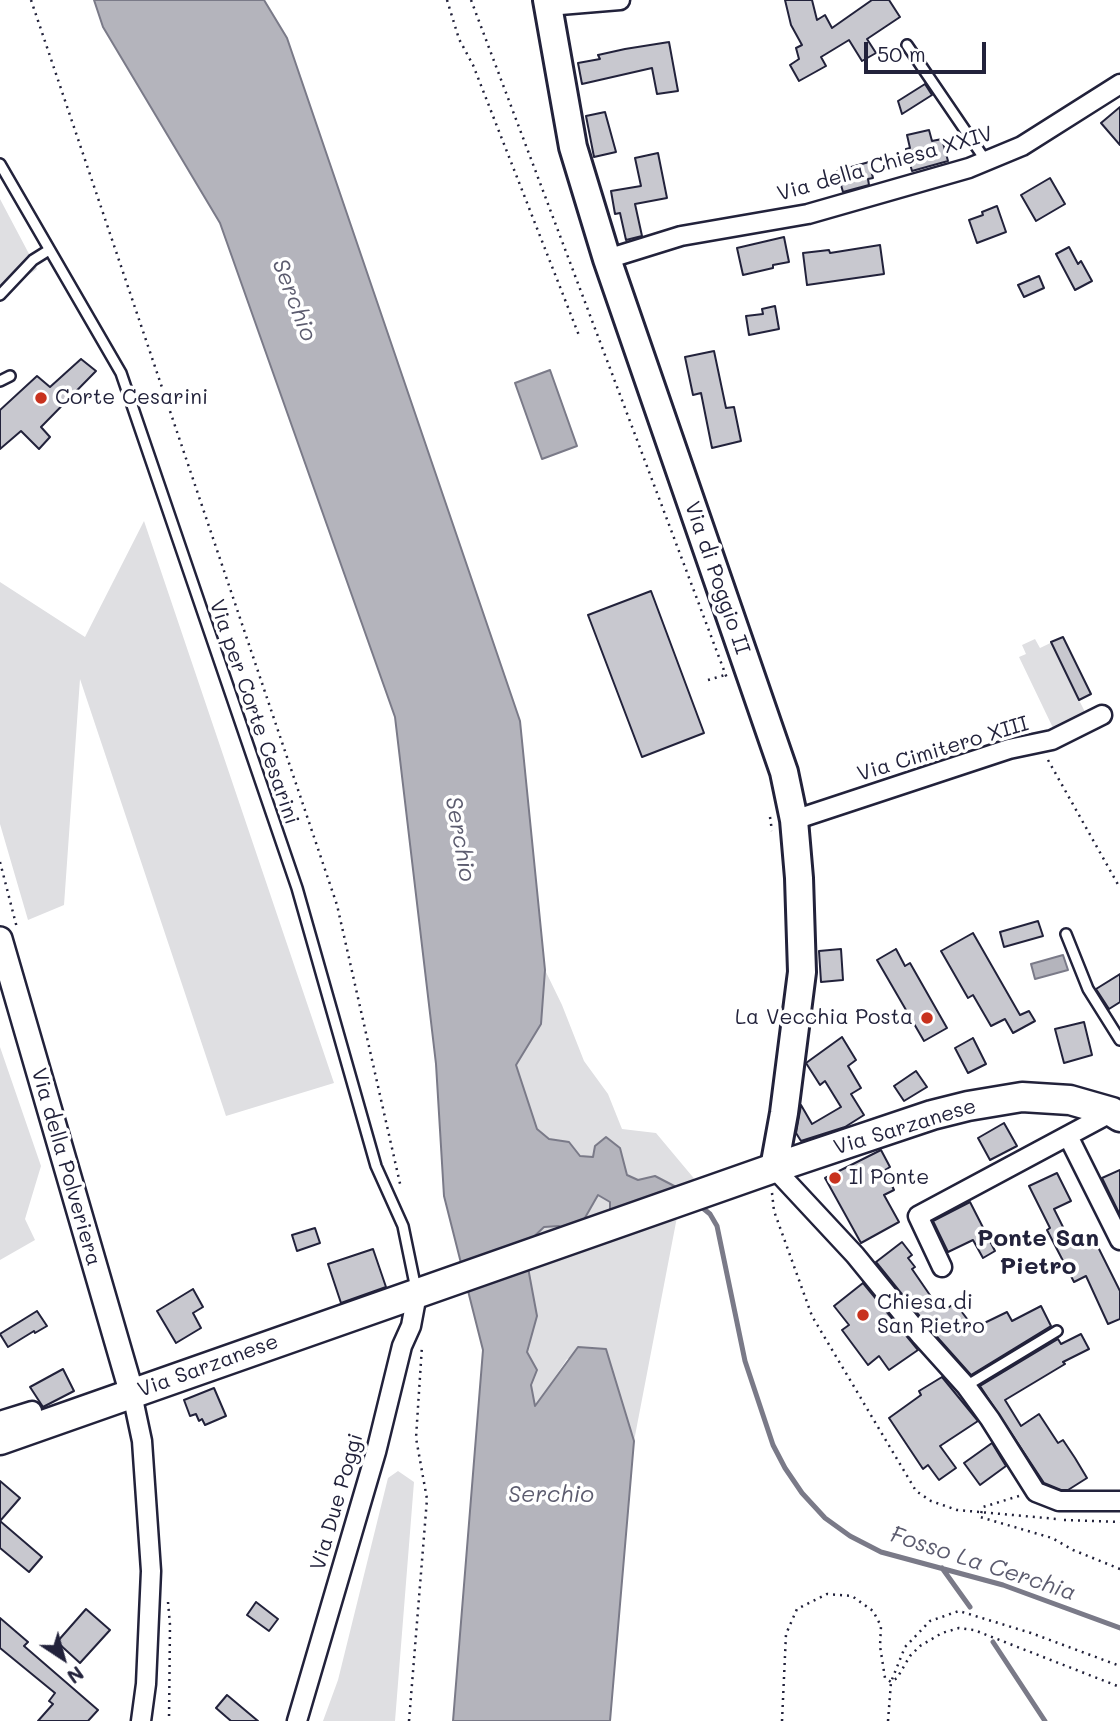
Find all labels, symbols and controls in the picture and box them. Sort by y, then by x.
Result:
scale bar [868,28,990,72]
text: 50 m [877,40,926,67]
street label: Via della Chiesa XXIV [774,121,996,207]
water label: Serchio [266,255,322,345]
place label: Corte Cesarini [55,385,208,411]
marker: Corte Cesarini [33,390,49,406]
street label: Via di Poggio II [679,498,755,658]
street label: Via per Corte Cesarini [204,596,304,828]
street label: Via Cimitero XIII [854,711,1032,787]
water label: Serchio [439,794,481,884]
place label: La Vecchia Posta [735,1005,913,1031]
marker: La Vecchia Posta [919,1010,935,1026]
street label: Via della Polveriera [26,1065,106,1269]
street label: Via Sarzanese [831,1093,979,1161]
place label: Il Ponte [849,1165,929,1191]
marker: Il Ponte [827,1170,843,1186]
district label: Ponte San Pietro [977,1225,1099,1281]
place label: Chiesa di San Pietro [877,1290,985,1340]
marker: Chiesa di San Pietro [855,1307,871,1323]
street label: Via Sarzanese [134,1329,282,1403]
street label: Via Due Poggi [305,1431,369,1573]
water label: Serchio [508,1481,594,1509]
water label: Fosso La Cerchia [887,1521,1079,1607]
north arrow [28,1623,98,1693]
text: N [62,1661,89,1690]

